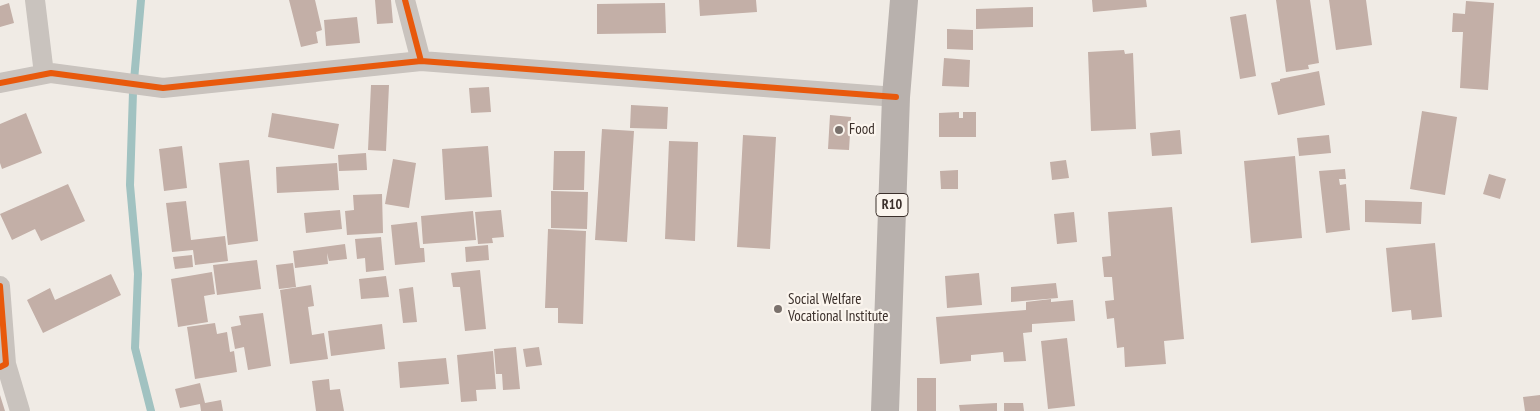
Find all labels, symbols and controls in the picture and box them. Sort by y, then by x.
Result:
place label: Food [849,121,875,139]
marker: Food [833,124,845,136]
road number: R10 [876,194,908,216]
place label: Social Welfare Vocational Institute [788,291,889,326]
marker: Social Welfare Vocational Institute [772,303,784,315]

